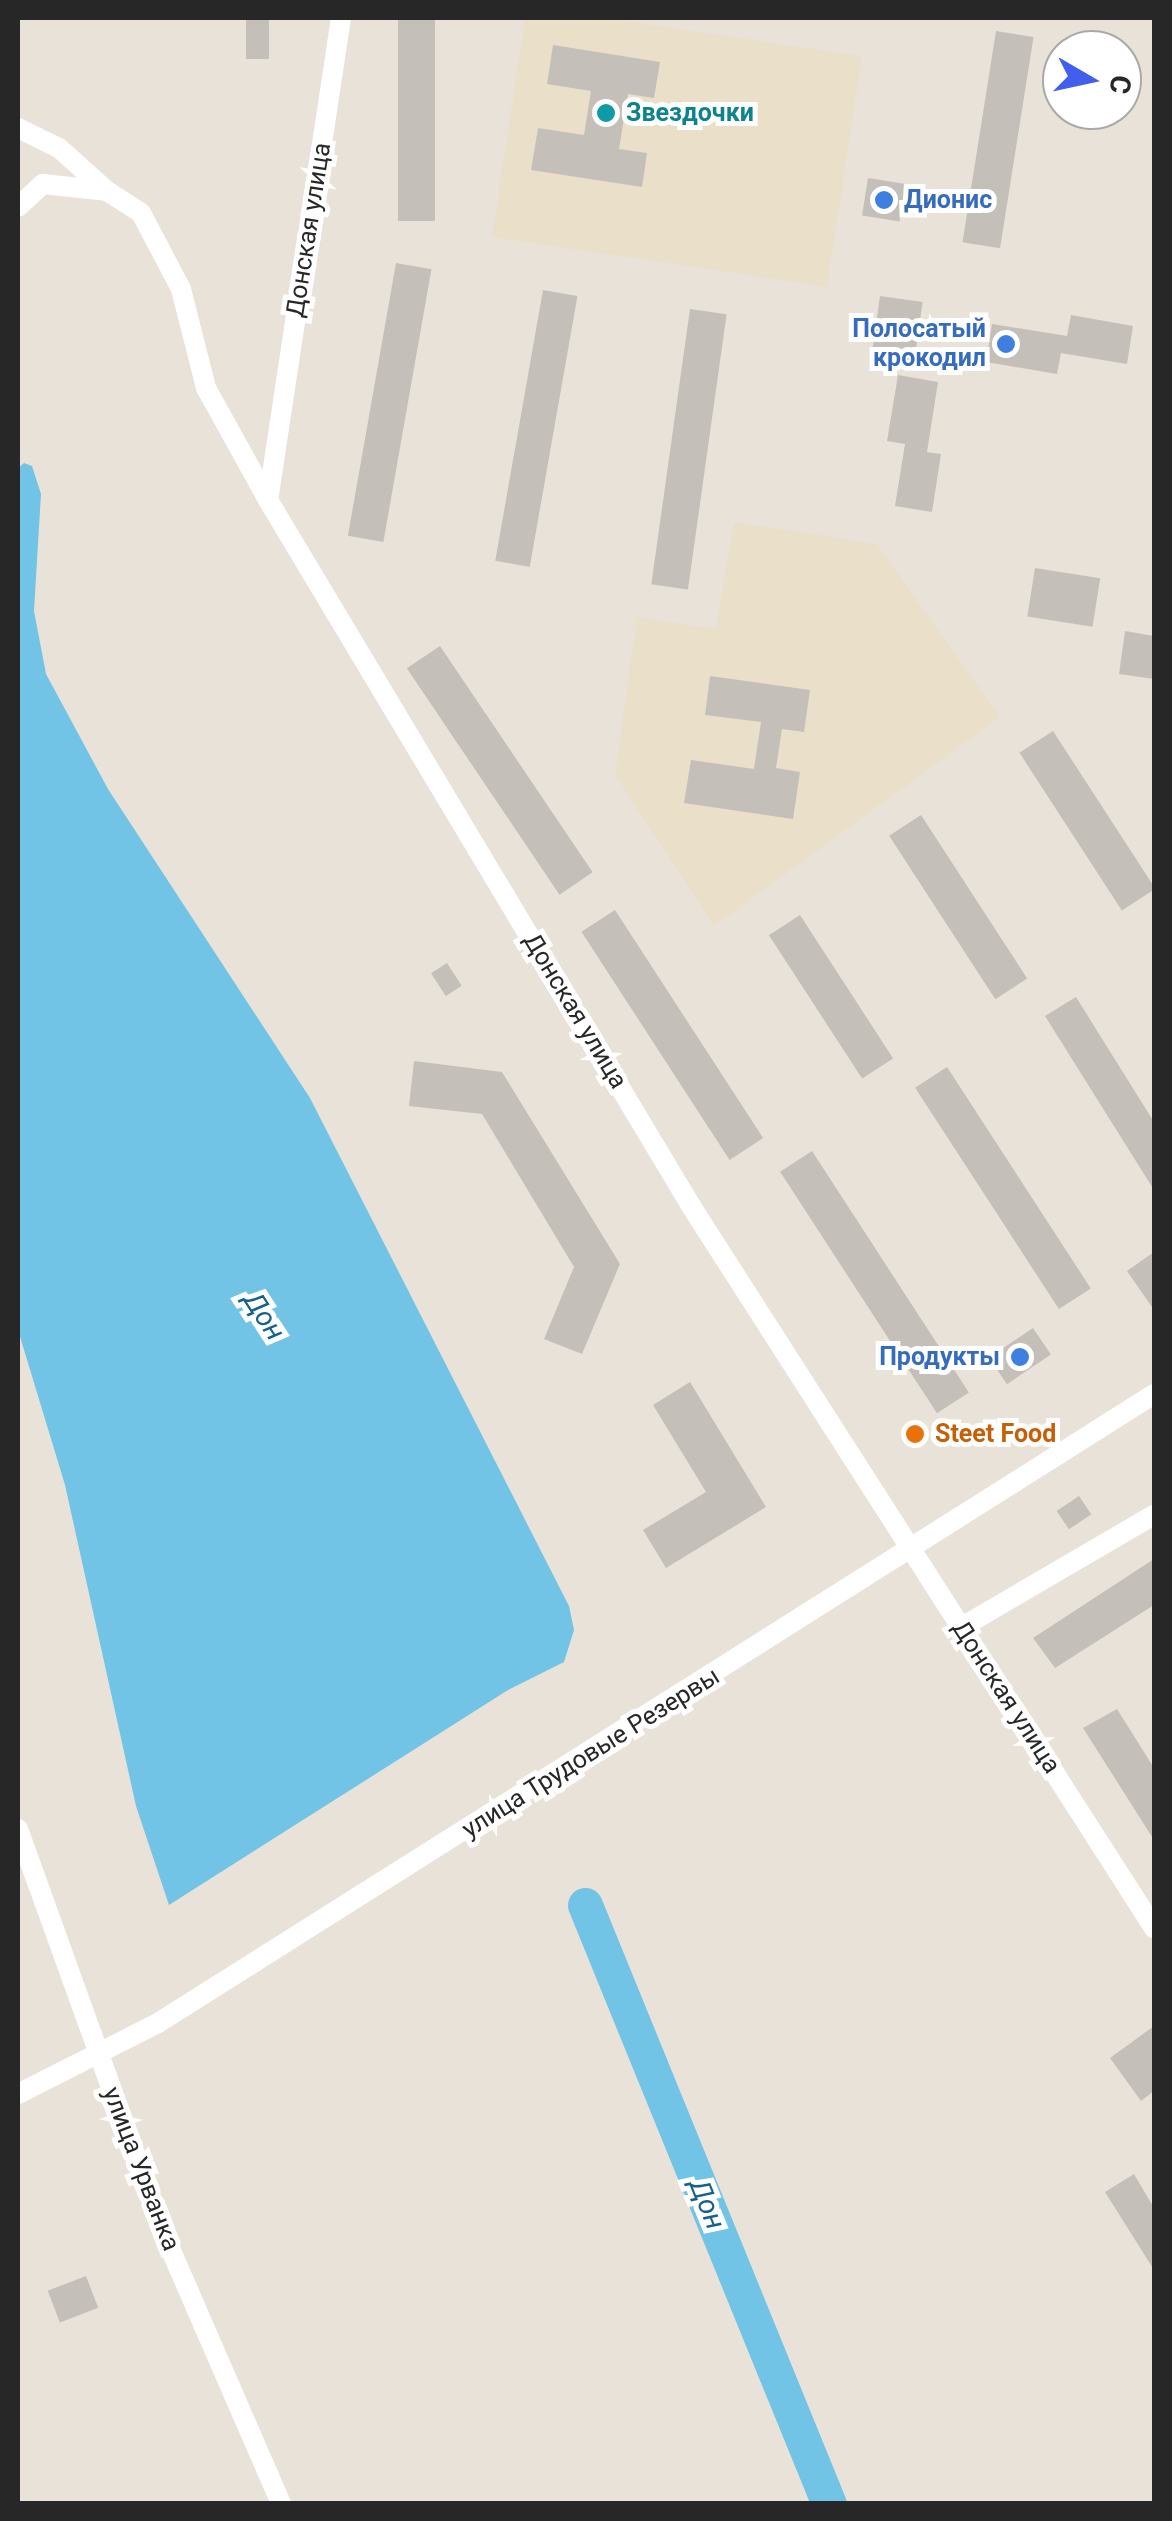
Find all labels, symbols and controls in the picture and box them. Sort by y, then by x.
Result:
north arrow [1042,30,1142,130]
text: С [1102,73,1138,96]
place label: Звездочки [626,98,754,128]
marker: Звездочки [595,102,617,124]
street label: Донская улица [280,141,338,319]
place label: Дионис [904,185,992,215]
marker: Дионис [873,189,895,211]
place label: Полосатый крокодил [852,315,986,374]
marker: Полосатый крокодил [995,333,1017,355]
street label: Донская улица [517,928,633,1094]
water label: Дон [236,1285,292,1347]
place label: Продукты [879,1342,1000,1372]
marker: Продукты [1009,1346,1031,1368]
place label: Steet Food [935,1419,1056,1449]
marker: Steet Food [904,1423,926,1445]
street label: Донская улица [945,1615,1067,1779]
street label: улица Трудовые Резервы [456,1661,726,1845]
street label: улица Урванка [96,2083,186,2255]
water label: Дон [682,2174,732,2234]

